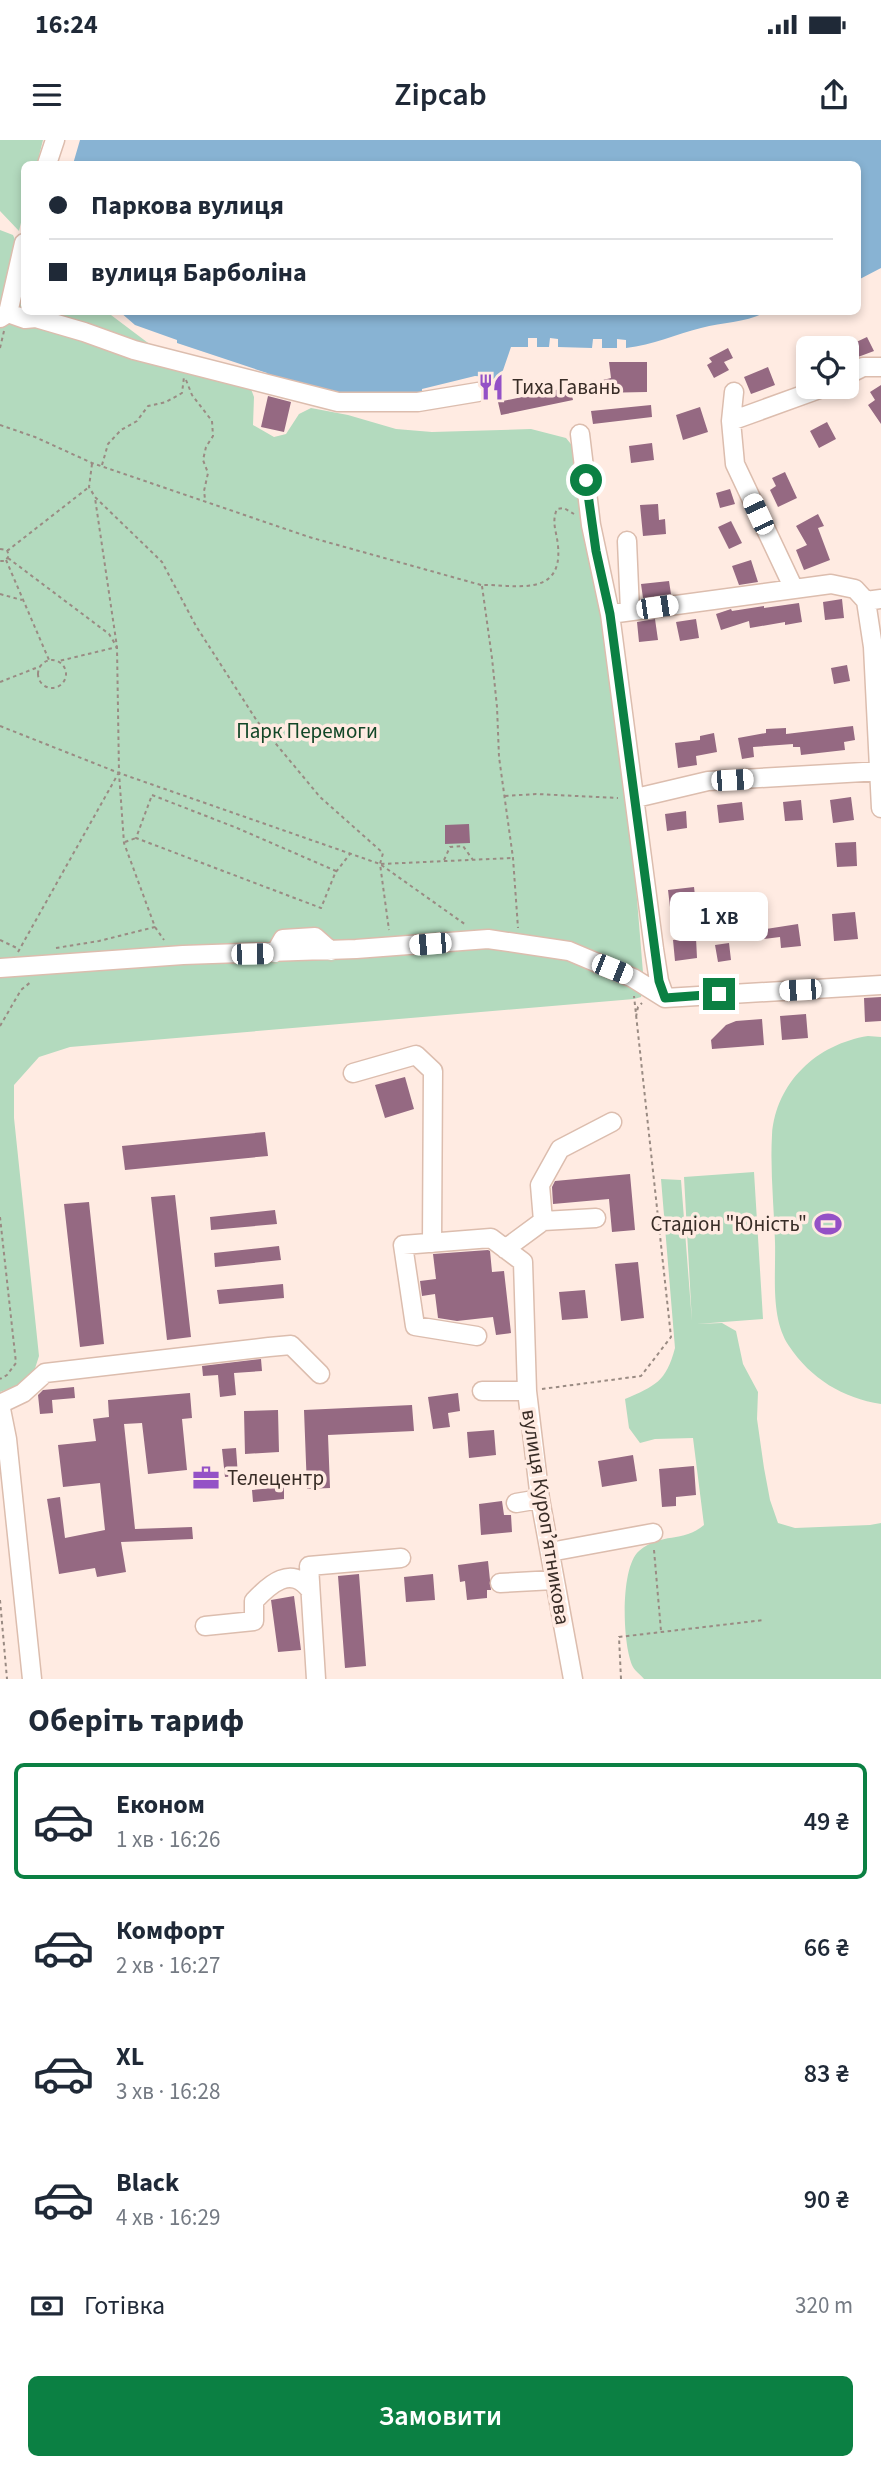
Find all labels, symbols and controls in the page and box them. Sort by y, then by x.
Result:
text: 16:24 [35,6,98,43]
text: Zipcab [394,72,487,118]
icon: menu [28,76,66,114]
icon: share [815,76,853,114]
text: Паркова вулиця [91,187,284,224]
text: вулиця Барболіна [91,254,307,291]
map controls [796,336,859,399]
button: locate [796,336,859,399]
restaurant icon: Тиха Гавань [476,372,506,402]
place label: Тиха Гавань [512,372,621,402]
route start [570,464,602,496]
car [740,491,777,537]
car [635,594,680,620]
park label: Парк Перемоги [236,716,378,746]
car [711,768,754,792]
callout: 1 хв [670,892,768,942]
text: 1 хв [699,900,739,933]
car [409,932,452,956]
car [231,943,274,965]
car [589,951,636,987]
route end [703,978,735,1010]
car [779,978,822,1002]
place label: Стадіон "Юність" [650,1209,807,1239]
sports icon: Стадіон "Юність" [813,1209,843,1239]
street label: вулиця Куропʼятникова [514,1407,578,1627]
office icon: Телецентр [191,1463,221,1493]
place label: Телецентр [227,1463,324,1493]
text: Оберіть тариф [28,1698,244,1744]
text: Економ [116,1786,205,1823]
icon: car [32,1790,95,1853]
text: 49 ₴ [804,1803,849,1840]
text: 1 хв · 16:26 [116,1823,220,1856]
text: Комфорт [116,1912,225,1949]
icon: car [32,1916,95,1979]
text: 66 ₴ [804,1929,849,1966]
text: 2 хв · 16:27 [116,1949,220,1982]
text: XL [116,2038,144,2075]
icon: car [32,2042,95,2105]
text: 83 ₴ [804,2055,849,2092]
text: 3 хв · 16:28 [116,2075,220,2108]
text: Black [116,2164,179,2201]
icon: car [32,2168,95,2231]
text: 90 ₴ [804,2181,849,2218]
text: 4 хв · 16:29 [116,2201,220,2234]
icon: cash [28,2287,66,2325]
text: Готівка [84,2287,165,2324]
text: 320 m [795,2289,853,2322]
button: Замовити [28,2376,853,2456]

